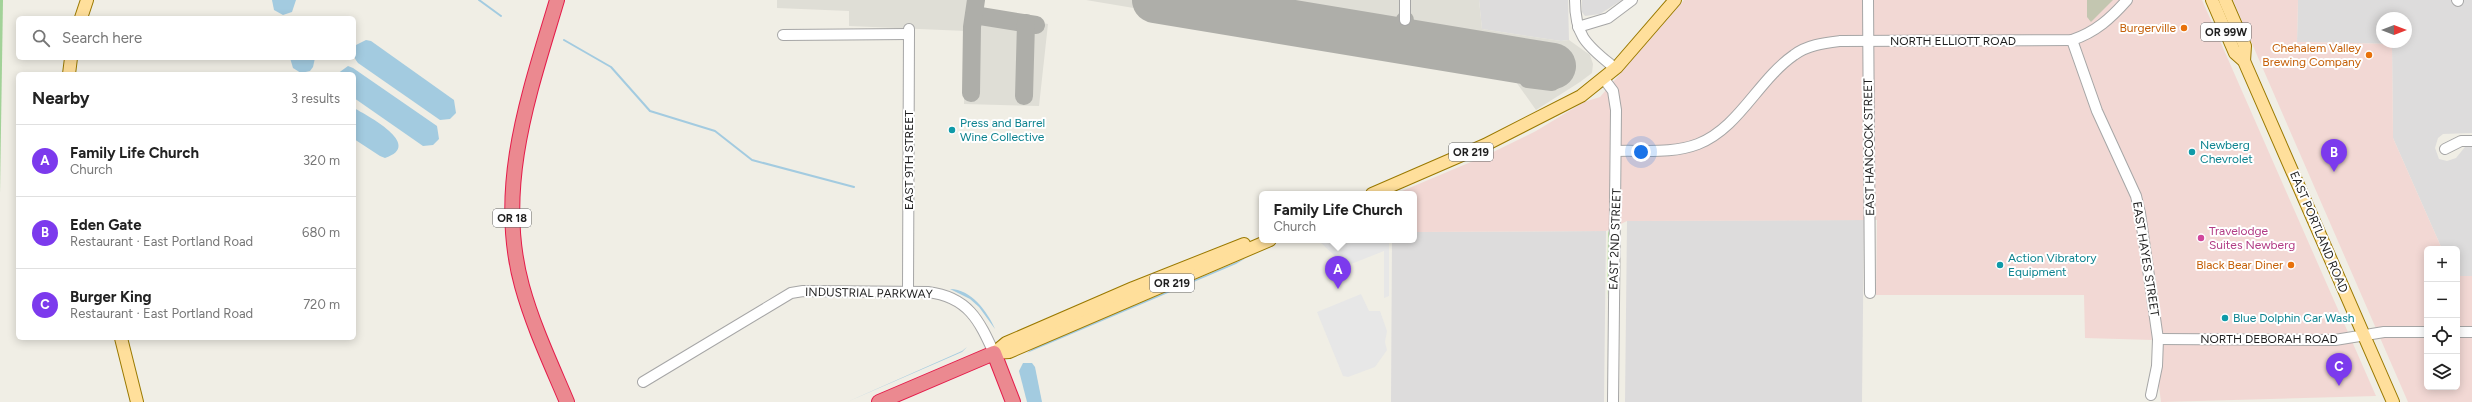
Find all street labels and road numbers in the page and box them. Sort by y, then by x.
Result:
road number: OR 99W [2201,23,2251,41]
street label: NORTH ELLIOTT ROAD [1890,34,2016,48]
street label: EAST HANCOCK STREET [1861,78,1877,216]
street label: EAST 9TH STREET [902,110,916,210]
road number: OR 219 [1449,143,1493,161]
street label: EAST PORTLAND ROAD [2287,169,2351,295]
street label: EAST 2ND STREET [1606,188,1624,290]
street label: EAST HAYES STREET [2130,201,2162,318]
road number: OR 18 [493,209,531,227]
road number: OR 219 [1150,274,1194,292]
street label: INDUSTRIAL PARKWAY [805,285,934,301]
street label: NORTH DEBORAH ROAD [2200,332,2338,346]

